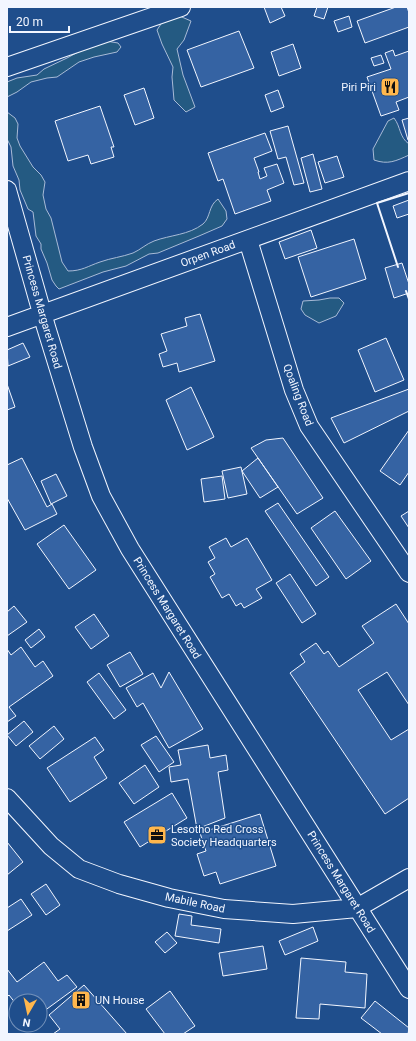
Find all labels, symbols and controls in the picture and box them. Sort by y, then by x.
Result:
scale bar [10,8,69,34]
text: 20 m [16,15,43,29]
restaurant icon: Piri Piri [379,76,401,98]
place label: Piri Piri [341,81,376,94]
street label: Orpen Road [179,238,237,270]
street label: Princess Margaret Road [20,254,64,370]
street label: Qoaling Road [280,362,316,428]
street label: Princess Margaret Road [130,555,204,661]
place label: Lesotho Red Cross Society Headquarters [171,823,277,849]
office icon: Lesotho Red Cross Society Headquarters [146,824,168,846]
street label: Princess Margaret Road [304,829,378,935]
street label: Mabile Road [164,890,226,916]
building icon: UN House [70,989,92,1011]
north arrow [8,993,48,1033]
place label: UN House [95,994,145,1007]
text: N [21,1015,31,1029]

